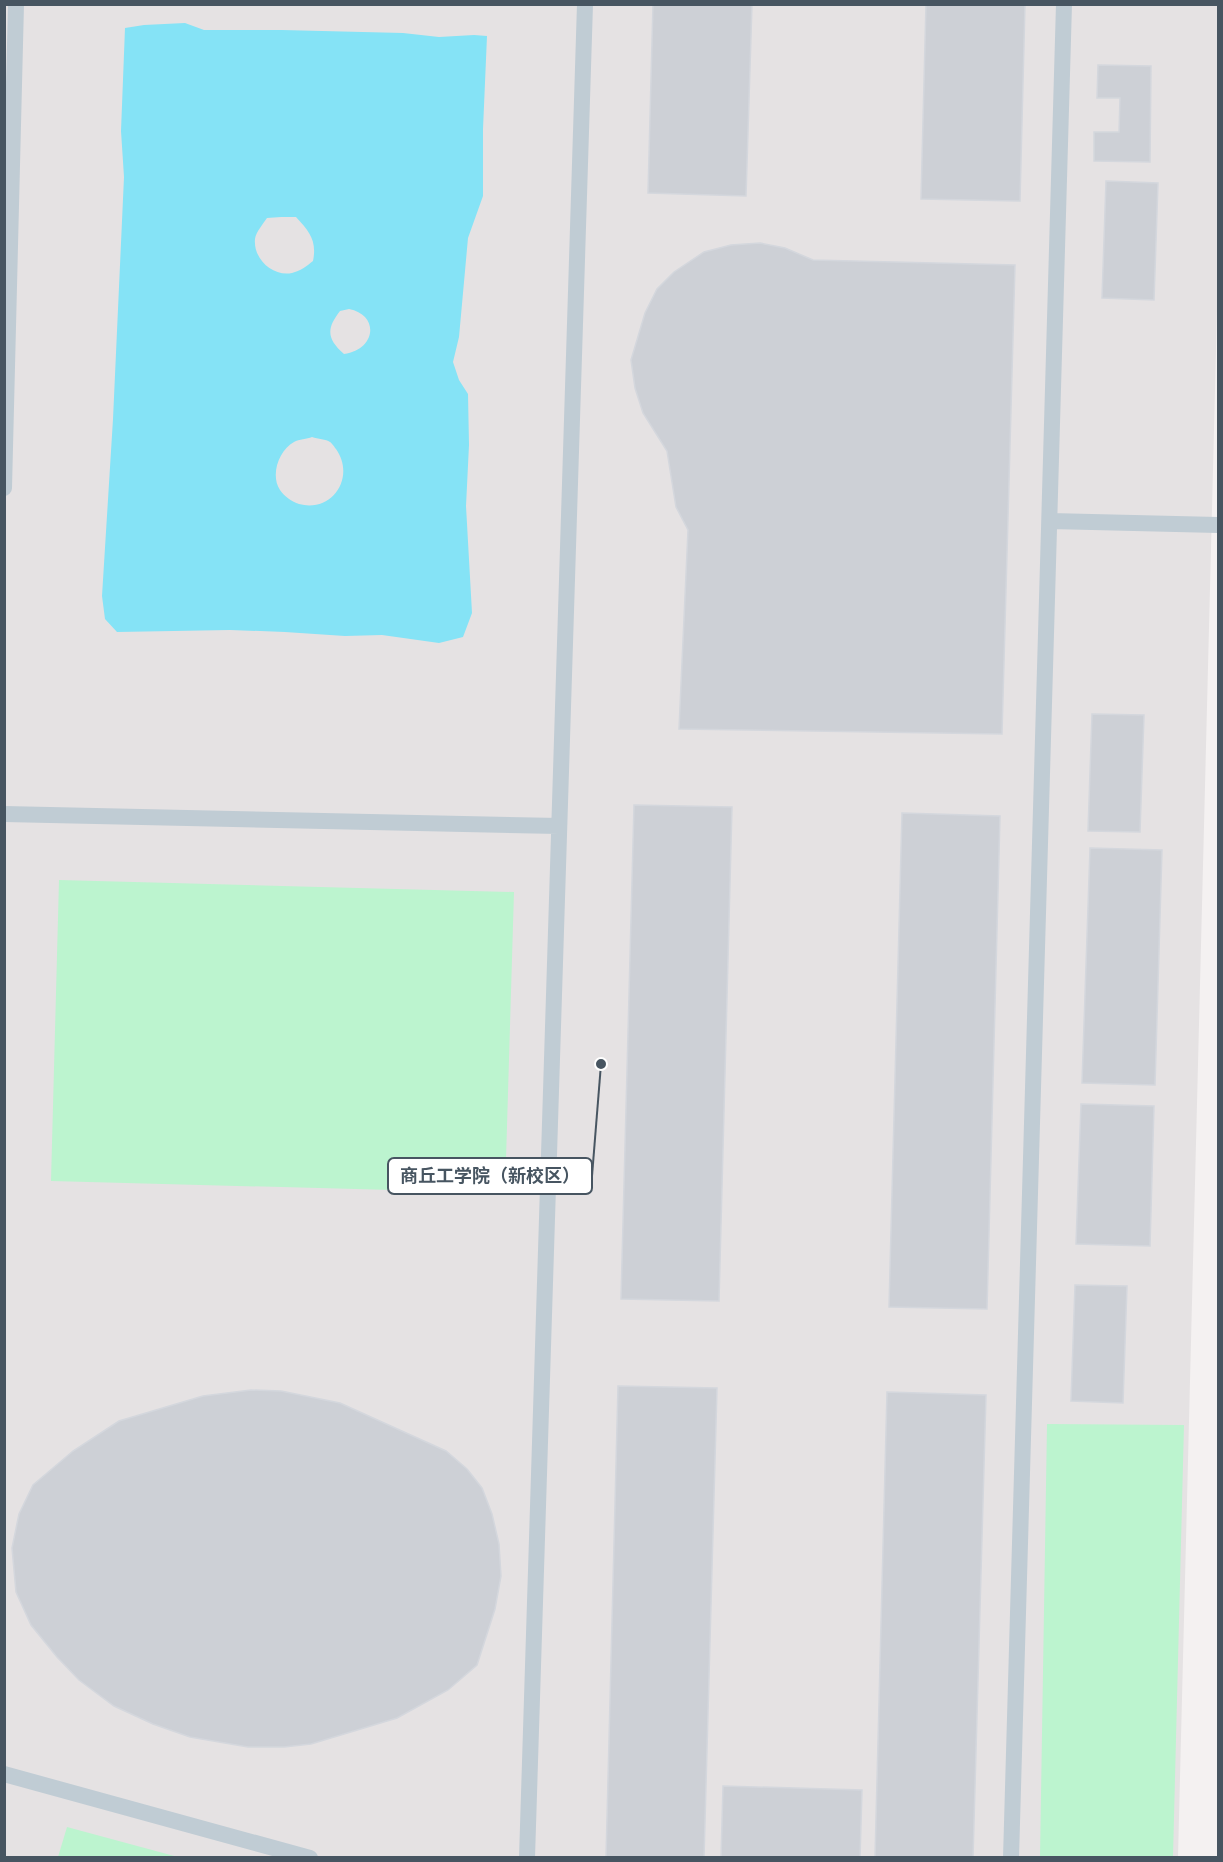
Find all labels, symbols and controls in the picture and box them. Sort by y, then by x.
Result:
callout: 商丘工学院（新校区） [388,1158,592,1194]
text: 商丘工学院（新校区） [400,1163,580,1187]

